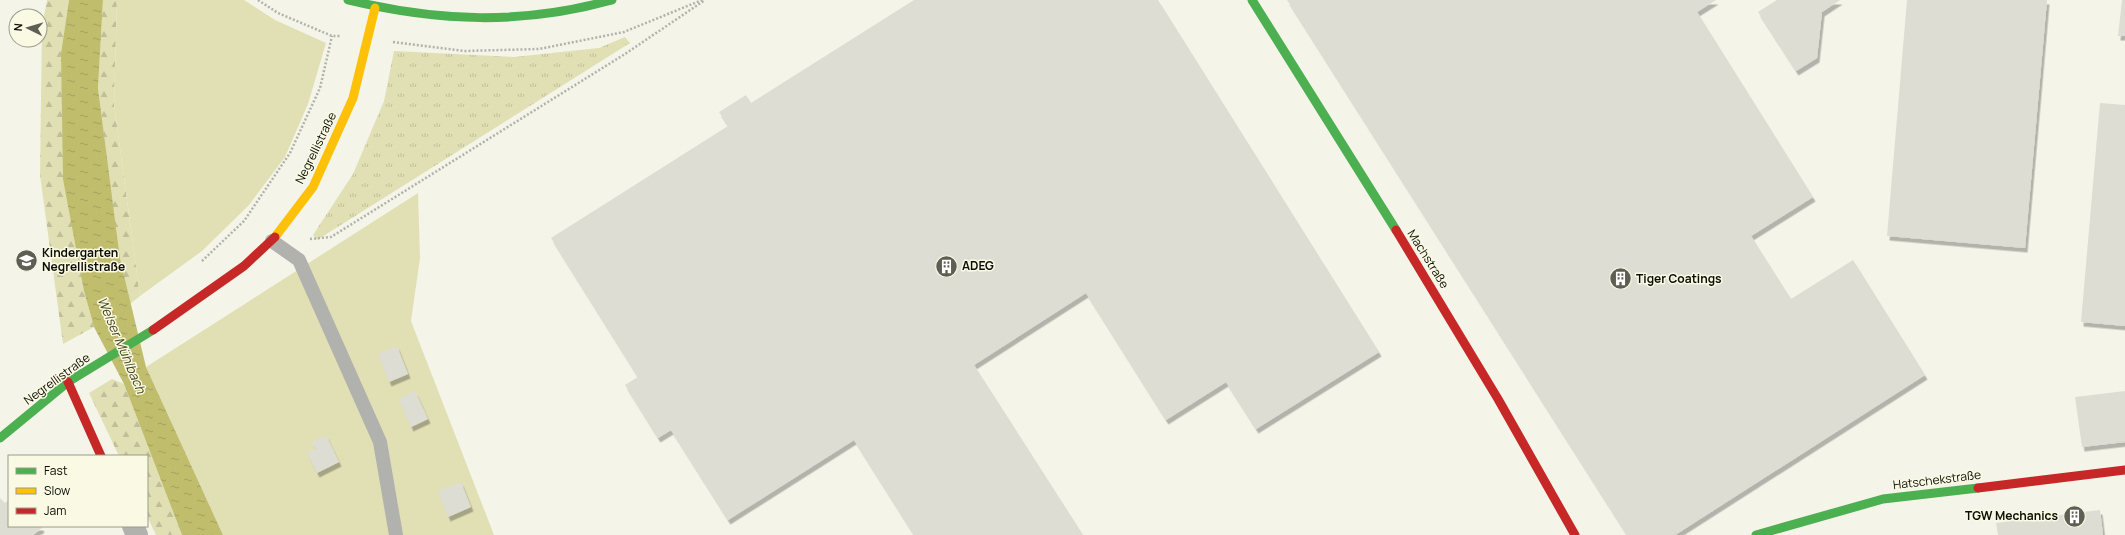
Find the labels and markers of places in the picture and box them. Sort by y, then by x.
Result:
place label: Kindergarten Negrellistraße [42,244,125,275]
school or university icon: Kindergarten Negrellistraße [13,247,39,273]
building icon: ADEG [933,253,959,279]
place label: ADEG [962,257,994,274]
building icon: Tiger Coatings [1608,266,1634,292]
place label: Tiger Coatings [1636,270,1722,287]
building icon: TGW Mechanics [2061,503,2087,529]
place label: TGW Mechanics [1965,507,2058,524]

